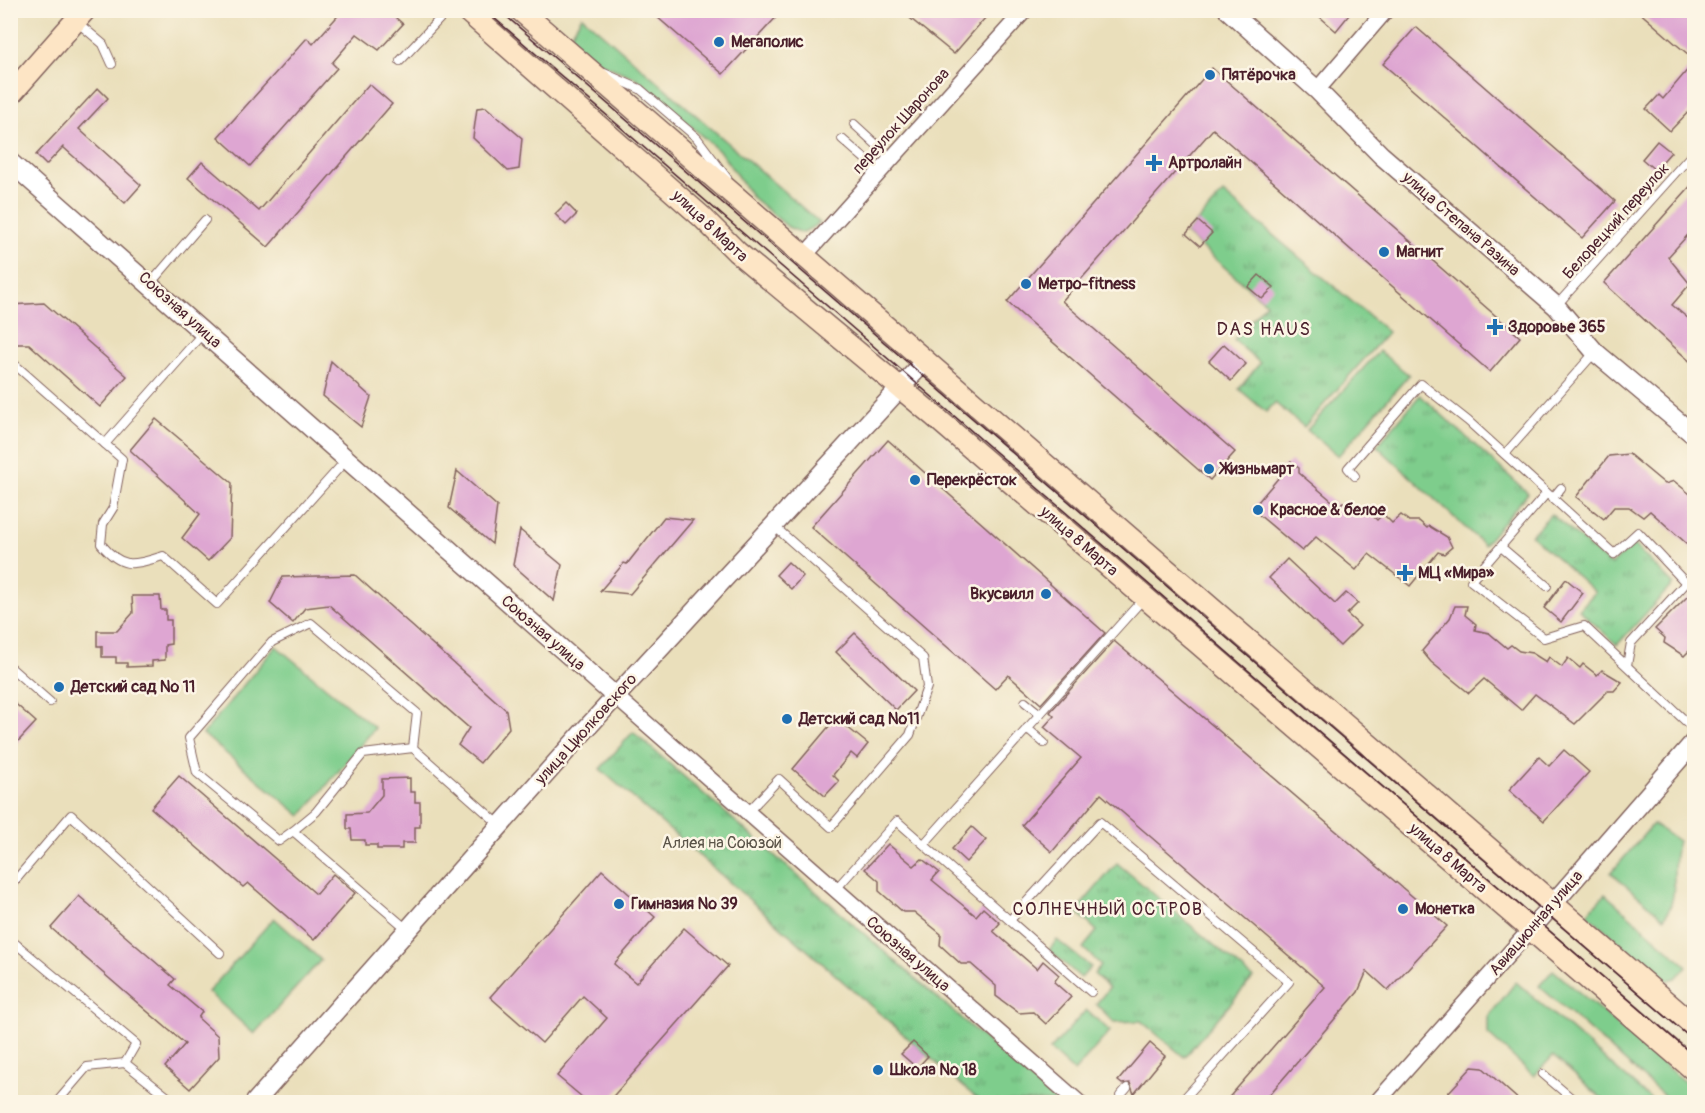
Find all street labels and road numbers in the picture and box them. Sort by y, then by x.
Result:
street label: переулок Шаронова [848,64,954,178]
street label: Белорецкий переулок [1558,159,1674,283]
street label: улица Степана Разина [1397,167,1524,280]
street label: улица 8 Марта [667,185,752,266]
street label: Союзная улица [134,267,226,353]
street label: улица 8 Марта [1035,501,1122,580]
street label: Союзная улица [497,591,589,675]
street label: улица Циолковского [530,669,641,789]
street label: улица 8 Марта [1404,818,1491,897]
street label: Авиационная улица [1485,866,1587,980]
street label: Союзная улица [862,912,954,996]

